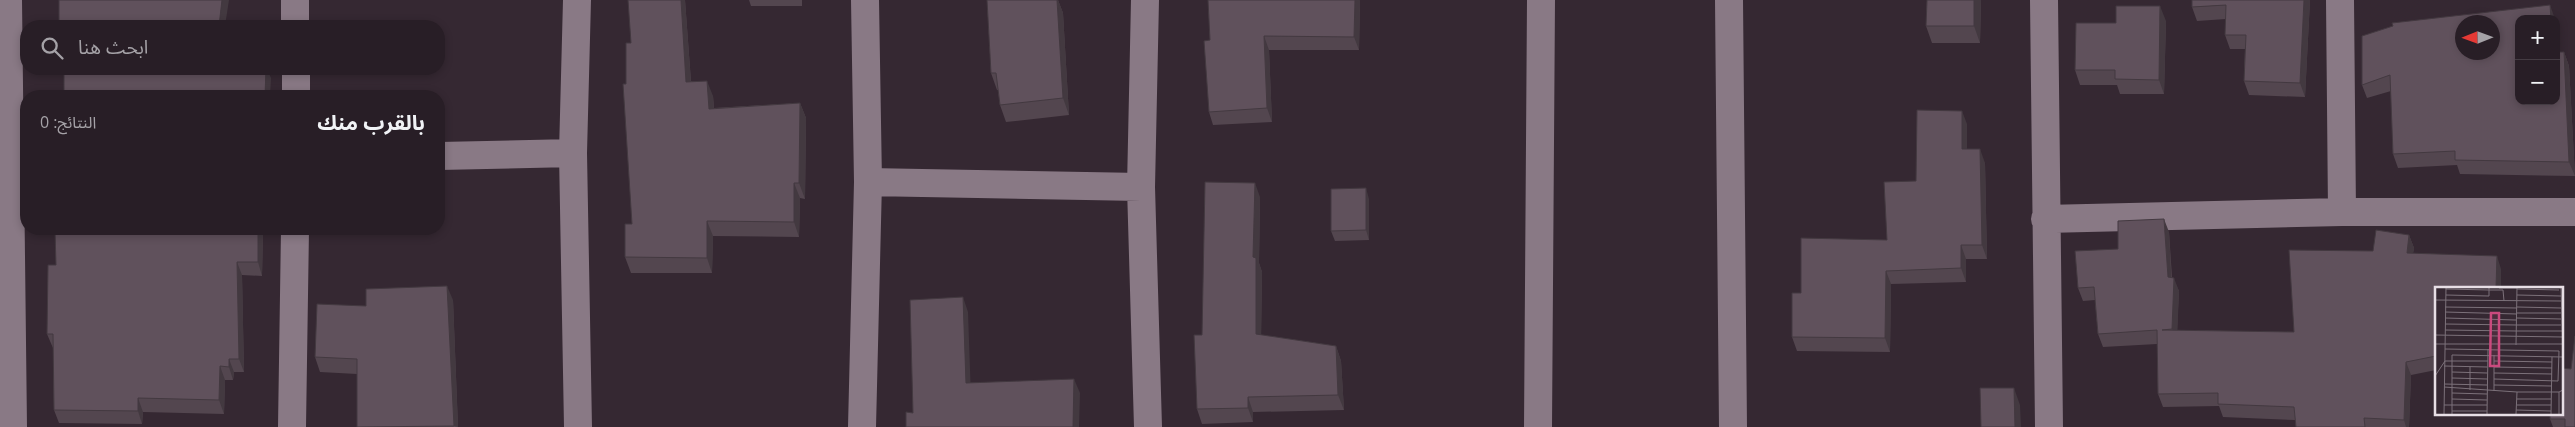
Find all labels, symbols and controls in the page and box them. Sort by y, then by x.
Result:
north arrow [2455,15,2500,60]
map controls [2515,15,2560,105]
button: + [2515,15,2560,60]
search box [20,20,445,75]
icon: search [38,34,66,62]
text: ابحث هنا [78,34,148,60]
button: − [2515,60,2560,105]
text: بالقرب منك [317,108,425,136]
text: النتائج: 0 [40,111,96,133]
inset map [2435,287,2562,414]

